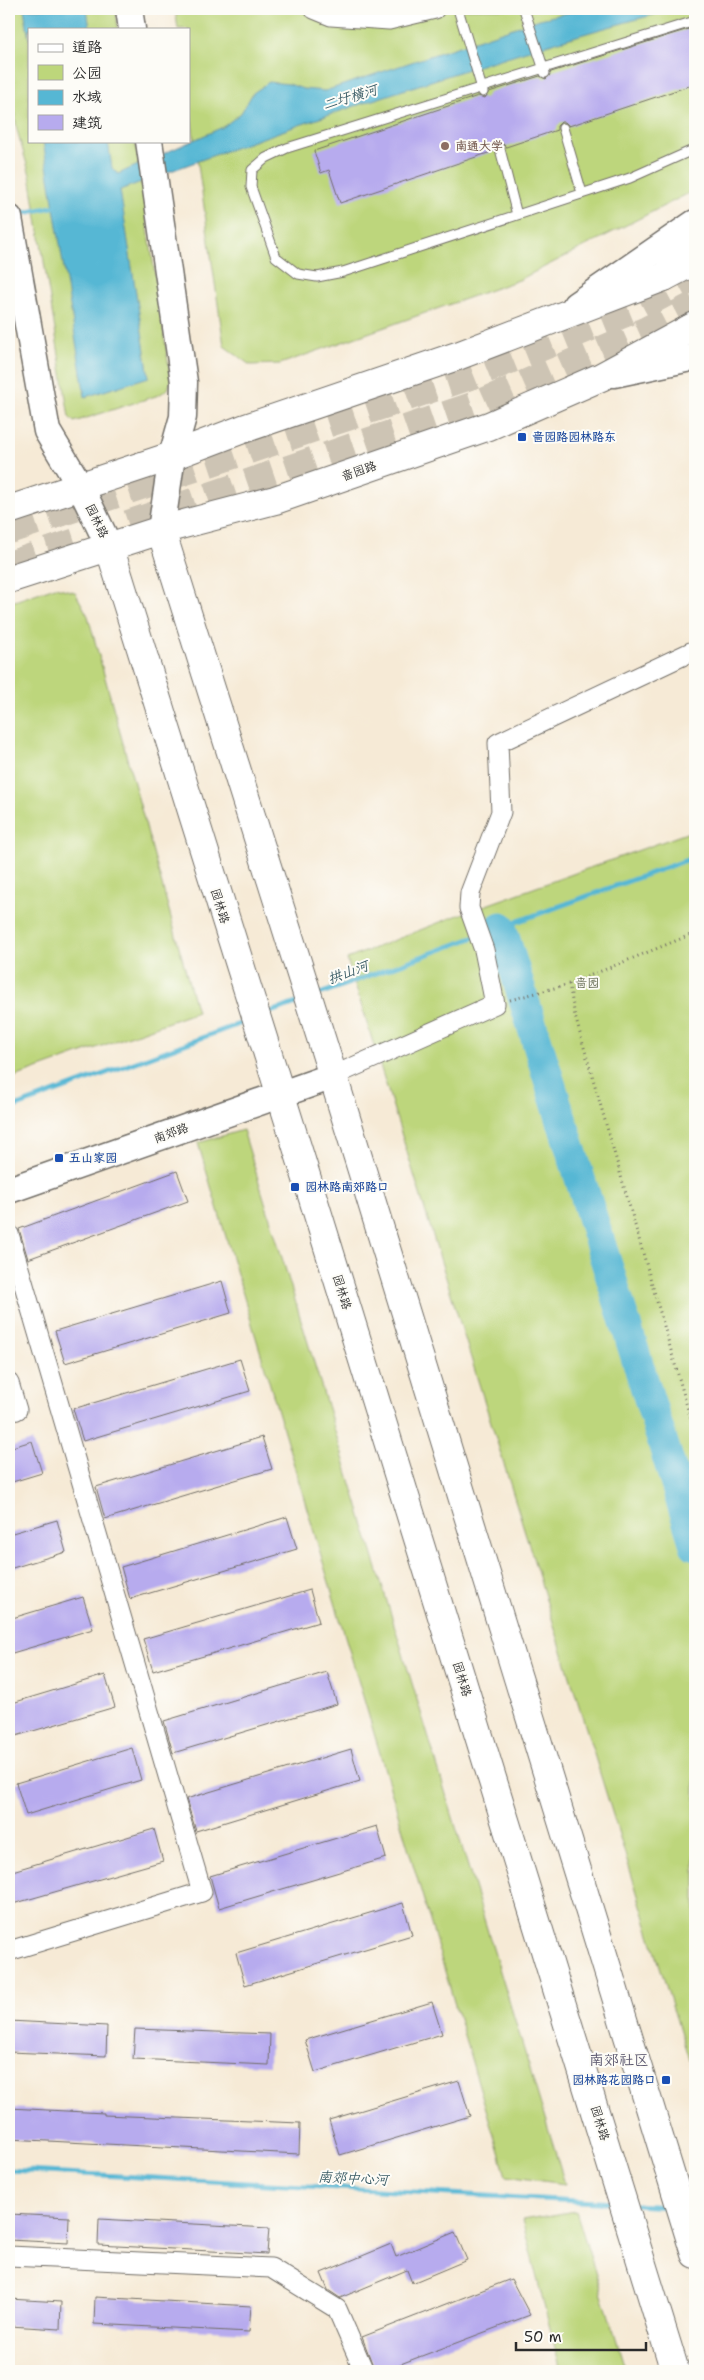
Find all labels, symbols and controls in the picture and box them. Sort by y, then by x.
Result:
legend [28,28,190,142]
text: 道路 [72,37,102,57]
text: 公园 [72,63,102,83]
water label: 二圩横河 [321,80,381,114]
text: 水域 [72,87,102,107]
text: 建筑 [72,113,102,133]
place label: 南通大学 [455,138,503,154]
marker: 南通大学 [439,140,451,152]
place label: 啬园路园林路东 [532,429,616,445]
marker: 啬园路园林路东 [516,431,528,443]
street label: 啬园路 [339,458,379,484]
street label: 园林路 [82,501,112,541]
street label: 园林路 [207,886,233,926]
water label: 拱山河 [325,956,373,988]
park label: 啬园 [575,975,599,991]
street label: 南郊路 [151,1119,191,1147]
place label: 五山家园 [69,1150,117,1166]
marker: 五山家园 [53,1152,65,1164]
place label: 园林路南郊路口 [305,1179,389,1195]
marker: 园林路南郊路口 [289,1181,301,1193]
street label: 园林路 [329,1272,355,1312]
street label: 园林路 [449,1659,475,1699]
district label: 南郊社区 [589,2050,649,2070]
place label: 园林路花园路口 [572,2072,656,2088]
marker: 园林路花园路口 [660,2074,672,2086]
street label: 园林路 [587,2103,613,2143]
water label: 南郊中心河 [318,2167,390,2189]
scale bar [516,2320,646,2352]
text: 50 m [524,2327,562,2347]

